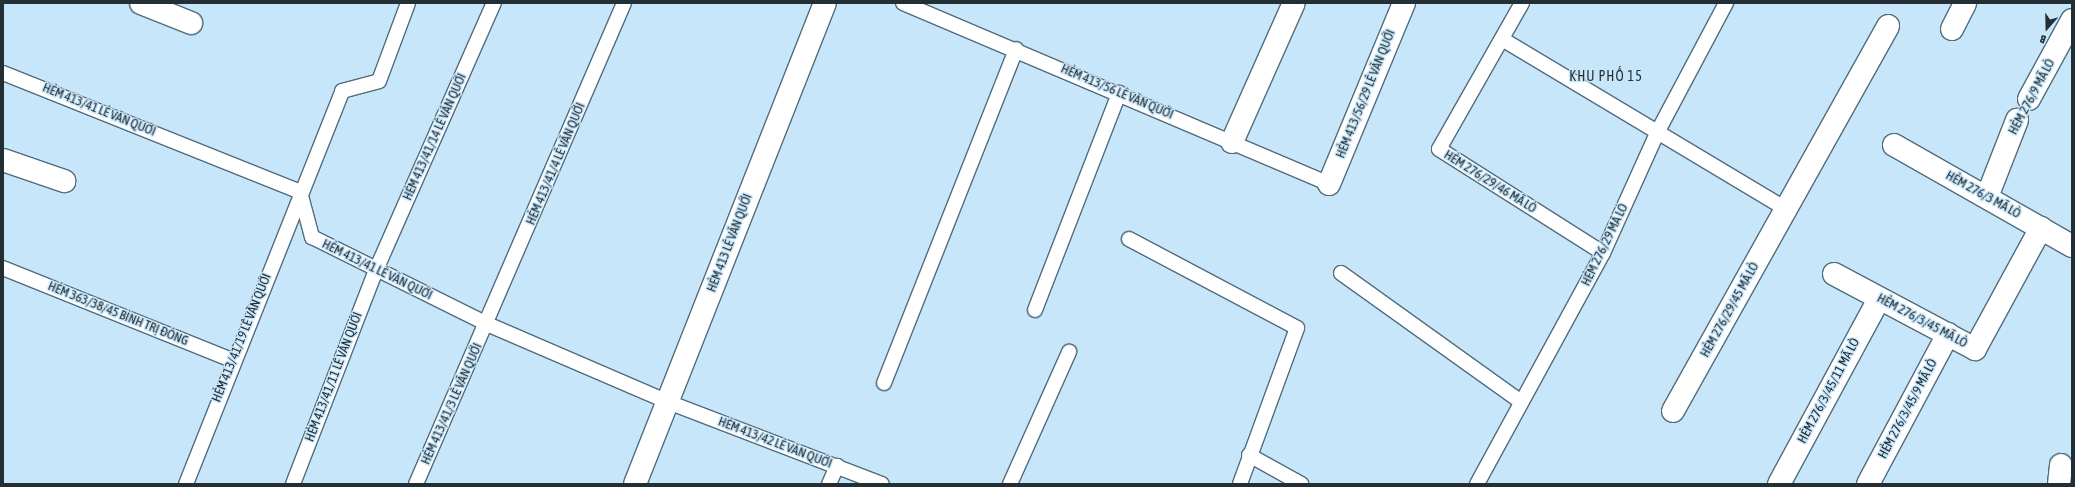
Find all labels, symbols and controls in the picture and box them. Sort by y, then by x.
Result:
north arrow [2027,8,2067,48]
street label: HẺM 413/56/29 LÊ VĂN QUỚI [1333,27,1399,161]
text: B [2038,33,2047,46]
street label: HẺM 276/9 MÃ LÒ [2006,57,2058,137]
street label: HẺM 413/56 LÊ VĂN QUỚI [1058,61,1176,123]
district label: KHU PHỐ 15 [1569,68,1643,84]
street label: HẺM 413/41/14 LÊ VĂN QUỚI [400,71,470,203]
street label: HẺM 413/41 LÊ VĂN QUỚI [40,80,158,140]
street label: HẺM 413/41/4 LÊ VĂN QUỚI [523,101,589,227]
street label: HẺM 276/29/46 MÃ LÒ [1441,147,1539,217]
street label: HẺM 276/3 MÃ LÒ [1943,168,2023,222]
street label: HẺM 413 LÊ VĂN QUỚI [704,192,756,294]
street label: HẺM 276/29 MÃ LÒ [1578,201,1632,289]
street label: HẺM 413/41 LÊ VĂN QUỚI [319,237,435,303]
street label: HẺM 276/29/45 MÃ LÒ [1697,260,1763,360]
street label: HẺM 413/41/19 LÊ VĂN QUỚI [209,271,275,405]
street label: HẺM 363/38/45 BÌNH TRỊ ĐÔNG [45,279,191,349]
street label: HẺM 276/3/45 MÃ LÒ [1874,291,1970,351]
street label: HẺM 413/41/11 LÊ VĂN QUỚI [302,310,366,444]
street label: HẺM 276/3/45/11 MÃ LÒ [1795,336,1863,446]
street label: HẺM 413/41/3 LÊ VĂN QUỚI [418,341,486,467]
street label: HẺM 276/3/45/9 MÃ LÒ [1875,357,1941,461]
street label: HẺM 413/42 LÊ VĂN QUỚI [716,414,834,472]

